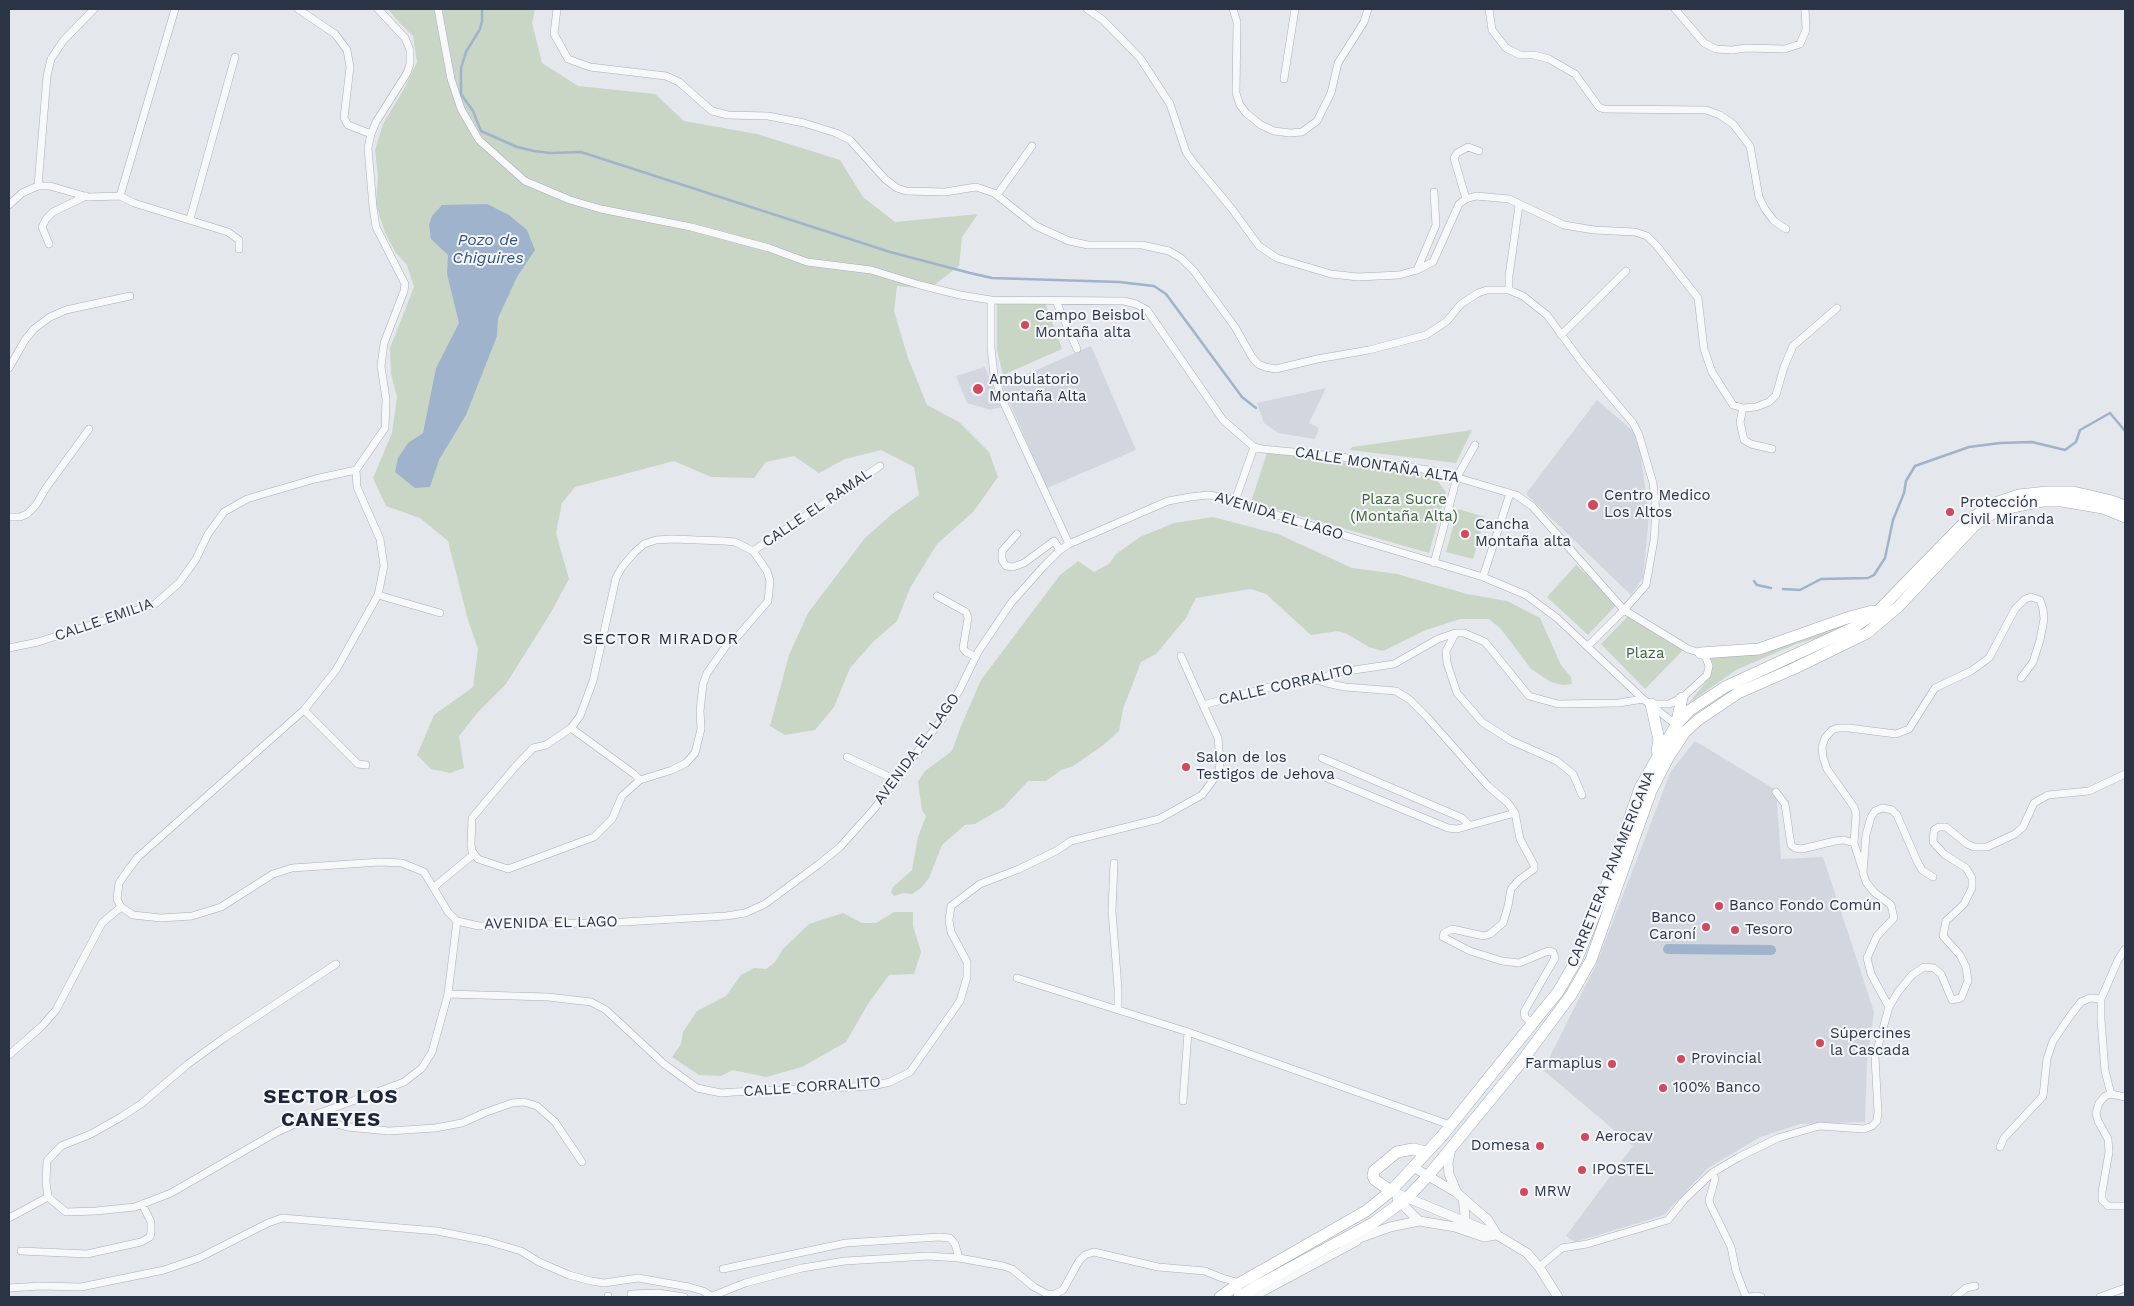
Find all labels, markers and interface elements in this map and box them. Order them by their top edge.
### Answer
water label: Pozo de Chiguires [452,230,524,268]
place label: Campo Beisbol Montaña alta [1035,307,1145,342]
marker: Campo Beisbol Montaña alta [1019,319,1031,331]
place label: Ambulatorio Montaña Alta [989,371,1086,406]
marker: Ambulatorio Montaña Alta [971,382,985,396]
street label: CALLE MONTAÑA ALTA [1294,443,1460,487]
street label: CALLE EL RAMAL [759,465,875,551]
place label: Centro Medico Los Altos [1604,487,1711,522]
street label: AVENIDA EL LAGO [1213,488,1345,544]
park label: Plaza Sucre (Montaña Alta) [1350,491,1458,526]
place label: Protección Civil Miranda [1960,494,2054,529]
marker: Centro Medico Los Altos [1586,498,1600,512]
marker: Protección Civil Miranda [1944,506,1956,518]
place label: Cancha Montaña alta [1475,516,1571,551]
marker: Cancha Montaña alta [1459,528,1471,540]
street label: CALLE EMILIA [52,595,156,645]
district label: SECTOR MIRADOR [581,629,741,649]
park label: Plaza [1626,645,1664,663]
street label: CALLE CORRALITO [1217,661,1355,709]
street label: AVENIDA EL LAGO [870,690,964,808]
place label: Salon de los Testigos de Jehova [1196,749,1335,784]
marker: Salon de los Testigos de Jehova [1180,761,1192,773]
street label: CARRETERA PANAMERICANA [1563,768,1659,970]
place label: Banco Fondo Común [1729,897,1881,915]
marker: Banco Fondo Común [1713,900,1725,912]
place label: Banco Caroní [1649,909,1696,944]
street label: AVENIDA EL LAGO [484,913,618,933]
marker: Banco Caroní [1700,921,1712,933]
place label: Tesoro [1745,921,1793,939]
marker: Tesoro [1729,924,1741,936]
place label: Súpercines la Cascada [1830,1025,1911,1060]
marker: Súpercines la Cascada [1814,1037,1826,1049]
place label: Provincial [1691,1050,1762,1068]
marker: Provincial [1675,1053,1687,1065]
place label: Farmaplus [1525,1055,1602,1073]
marker: Farmaplus [1606,1058,1618,1070]
street label: CALLE CORRALITO [743,1073,881,1101]
place label: 100% Banco [1673,1079,1760,1097]
marker: 100% Banco [1657,1082,1669,1094]
district label: SECTOR LOS CANEYES [262,1085,400,1132]
place label: Aerocav [1595,1128,1653,1146]
marker: Aerocav [1579,1131,1591,1143]
place label: Domesa [1471,1137,1530,1155]
marker: Domesa [1534,1140,1546,1152]
place label: IPOSTEL [1592,1161,1654,1179]
marker: IPOSTEL [1576,1164,1588,1176]
place label: MRW [1534,1183,1571,1201]
marker: MRW [1518,1186,1530,1198]

